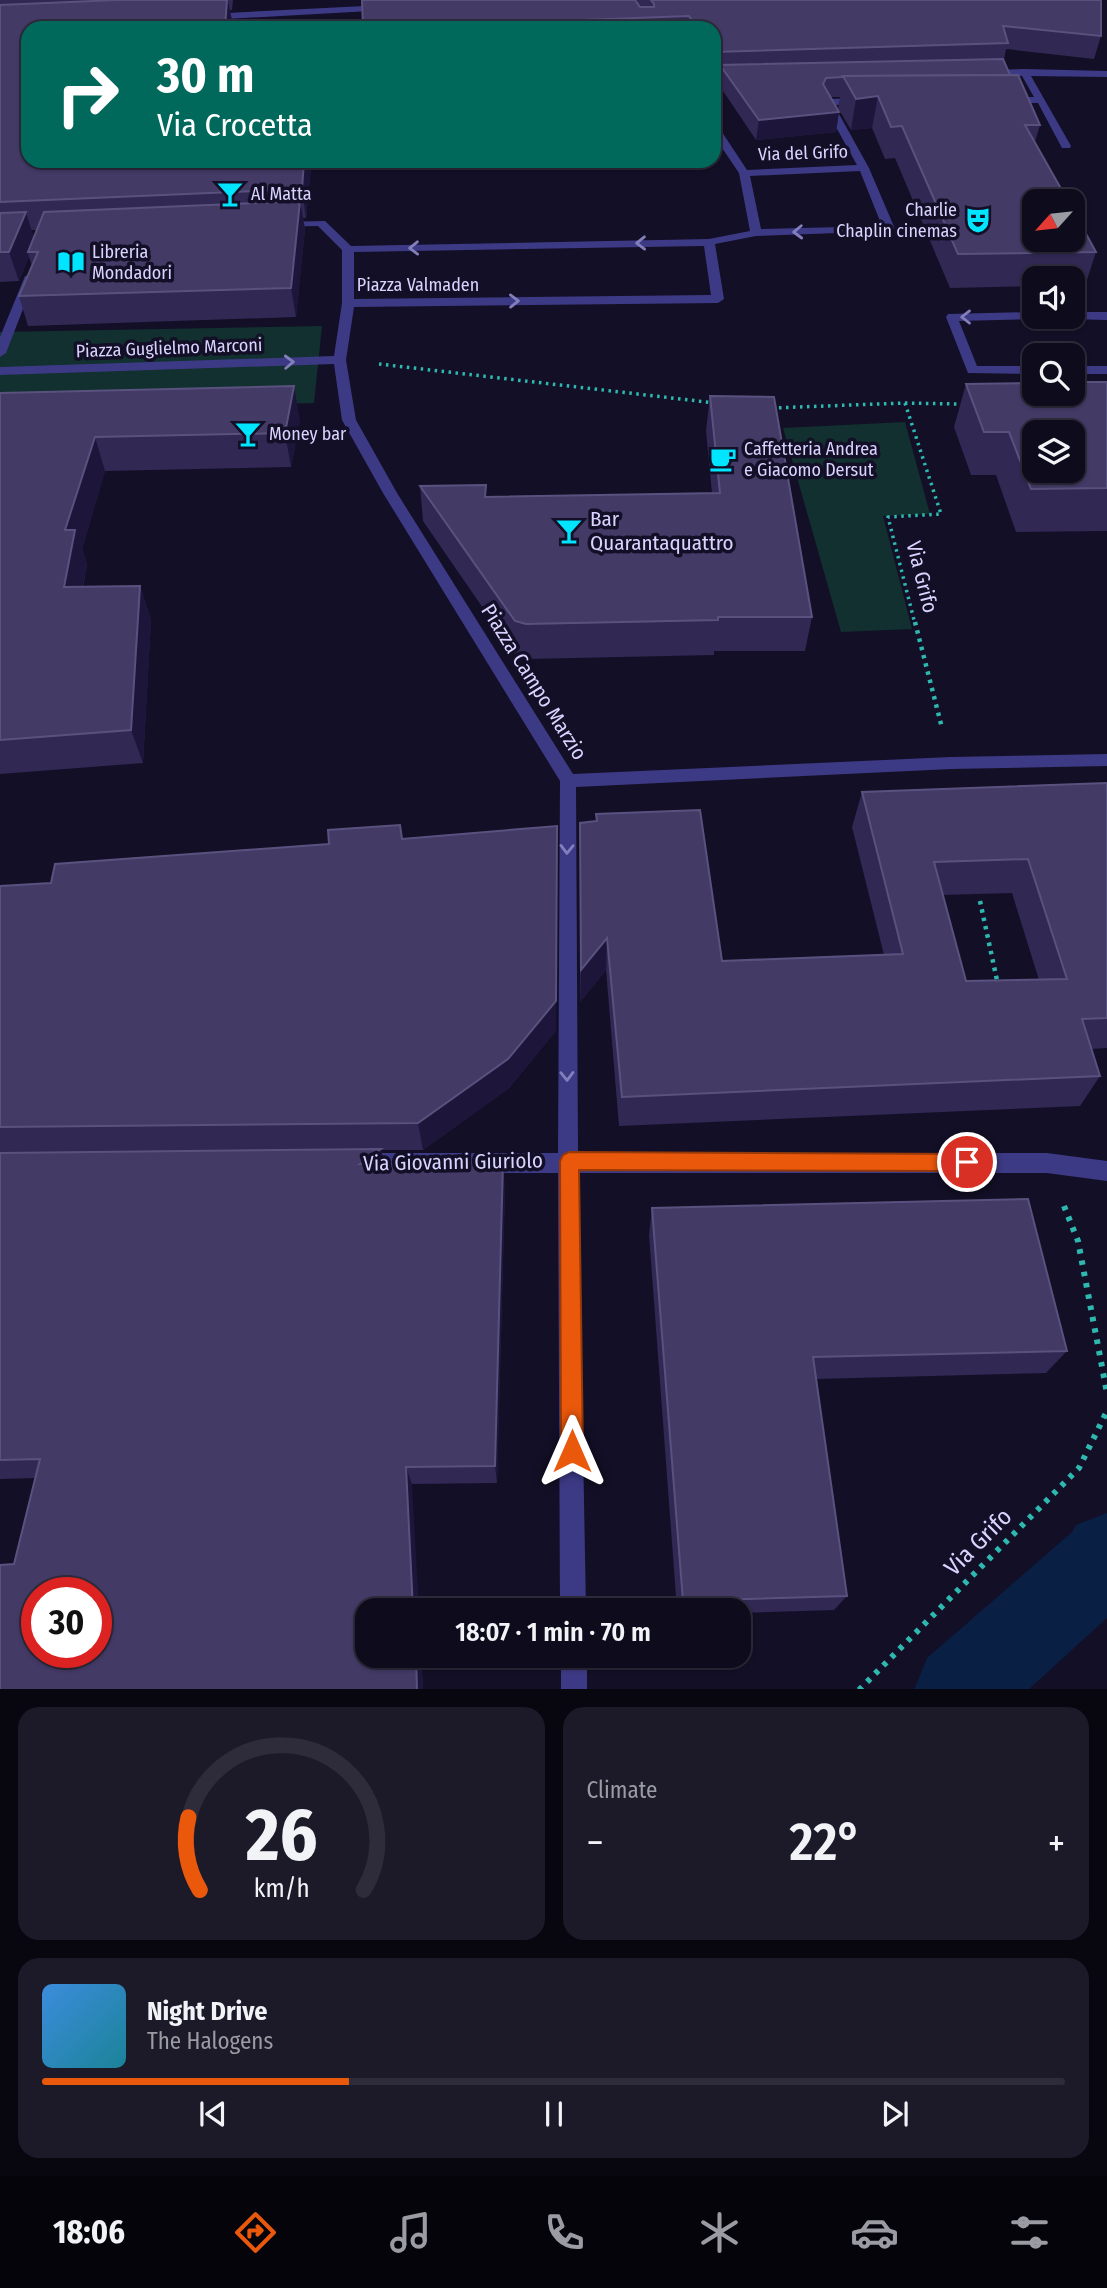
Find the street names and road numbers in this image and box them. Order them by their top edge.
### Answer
street label: Via del Grifo [758,140,848,166]
street label: Piazza Valmaden [357,274,479,296]
street label: Piazza Guglielmo Marconi [75,334,263,362]
street label: Via Grifo [901,538,943,616]
street label: Piazza Campo Marzio [476,599,592,765]
street label: Via Giovanni Giuriolo [363,1147,543,1177]
street label: Via Grifo [939,1503,1017,1581]

